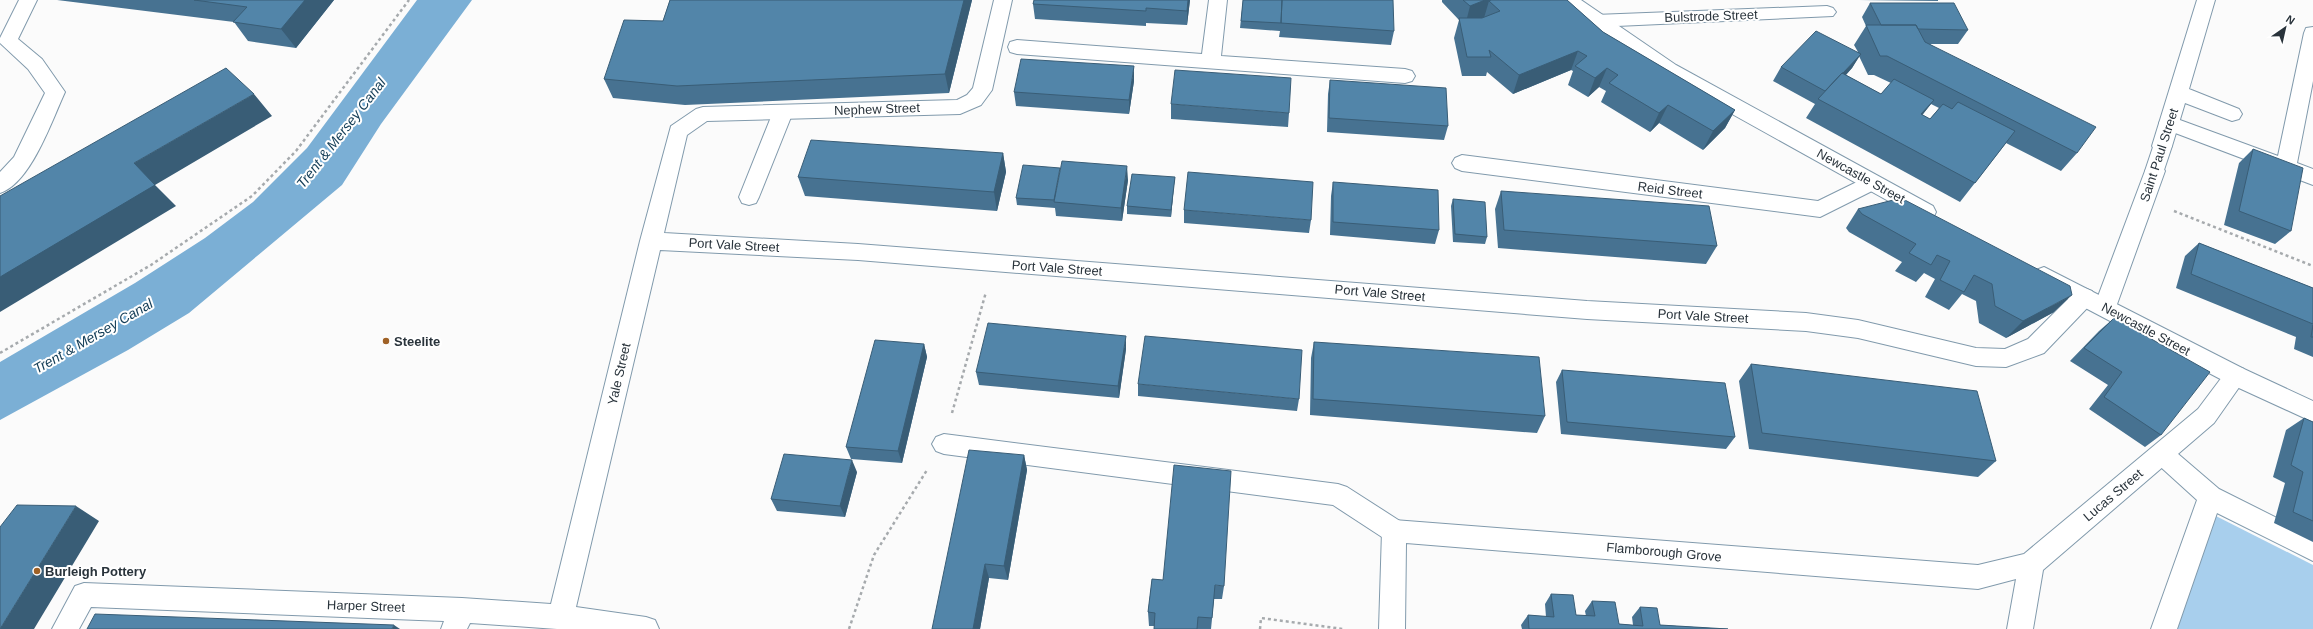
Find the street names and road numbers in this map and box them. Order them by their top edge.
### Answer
street label: Bulstrode Street [1664,7,1758,25]
street label: Nephew Street [834,100,921,118]
street label: Saint Paul Street [2137,106,2181,204]
street label: Newcastle Street [1814,146,1908,207]
street label: Reid Street [1637,179,1704,201]
street label: Port Vale Street [688,235,780,255]
street label: Port Vale Street [1011,257,1103,279]
street label: Port Vale Street [1334,282,1426,304]
street label: Newcastle Street [2099,299,2193,359]
street label: Port Vale Street [1657,306,1749,326]
street label: Yale Street [605,341,634,407]
street label: Lucas Street [2080,466,2146,524]
street label: Flamborough Grove [1606,539,1722,565]
street label: Harper Street [327,597,406,615]

